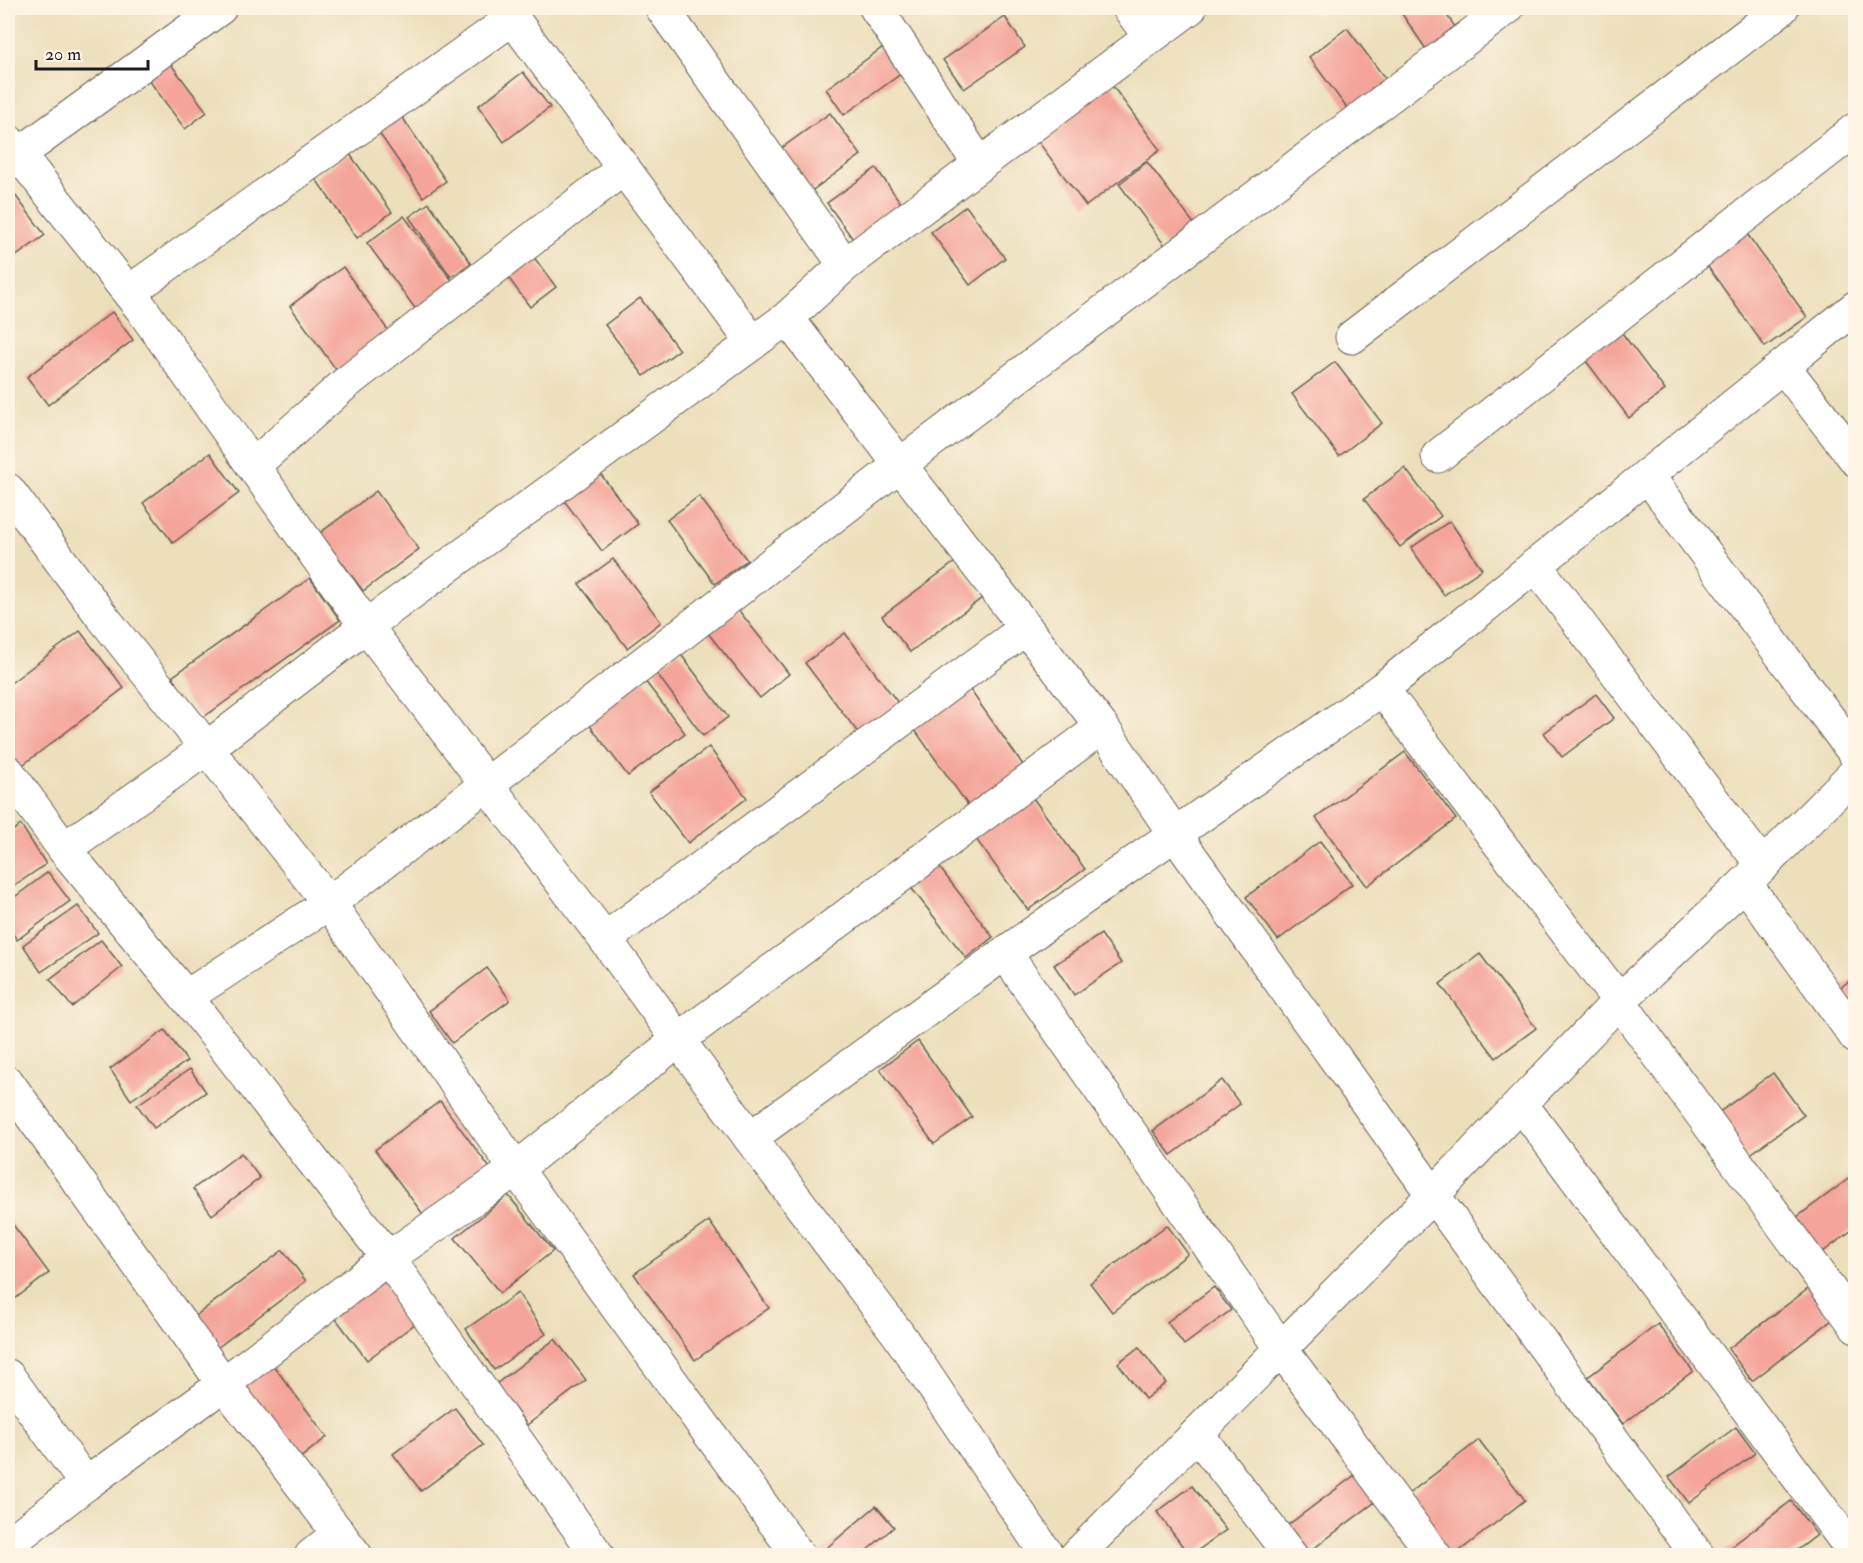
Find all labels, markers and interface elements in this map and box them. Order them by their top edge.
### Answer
scale bar [36,33,148,71]
text: 20 m [45,43,81,66]

